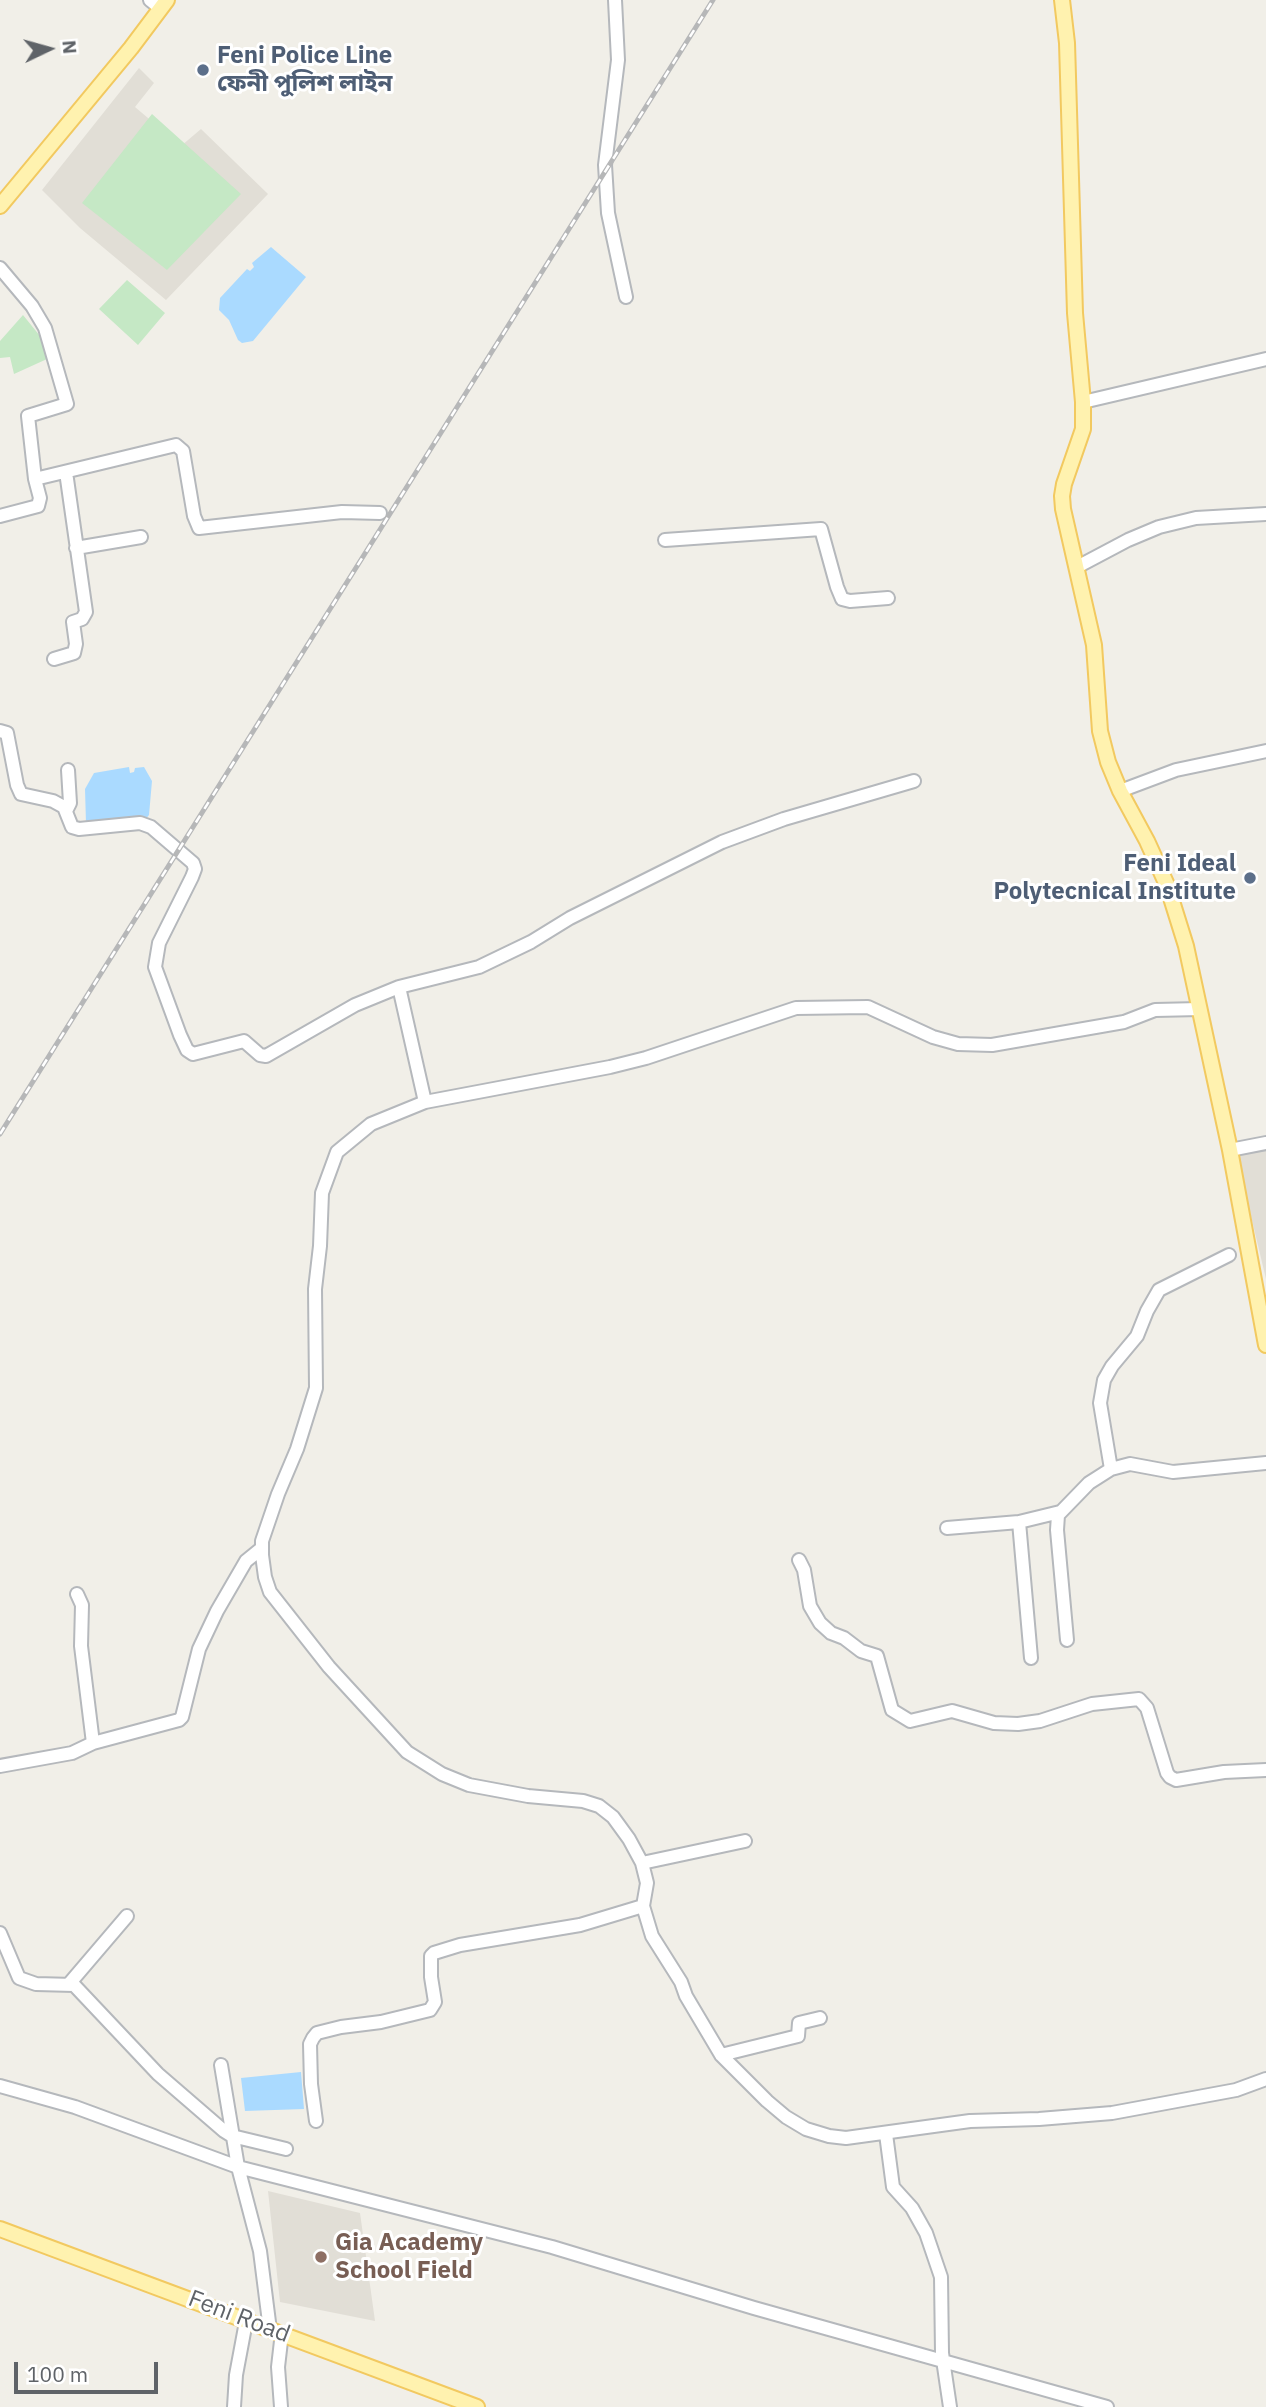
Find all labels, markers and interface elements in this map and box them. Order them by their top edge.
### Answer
north arrow [14,14,84,84]
text: N [57,39,82,55]
place label: Feni Police Line ফেনী পুলিশ লাইন [217,42,392,98]
marker: Feni Police Line ফেনী পুলিশ লাইন [195,62,211,78]
place label: Feni Ideal Polytecnical Institute [993,850,1236,906]
marker: Feni Ideal Polytecnical Institute [1242,870,1258,886]
place label: Gia Academy School Field [335,2229,483,2285]
marker: Gia Academy School Field [313,2249,329,2265]
street label: Feni Road [184,2284,294,2350]
scale bar [18,2348,161,2392]
text: 100 m [27,2360,88,2388]

